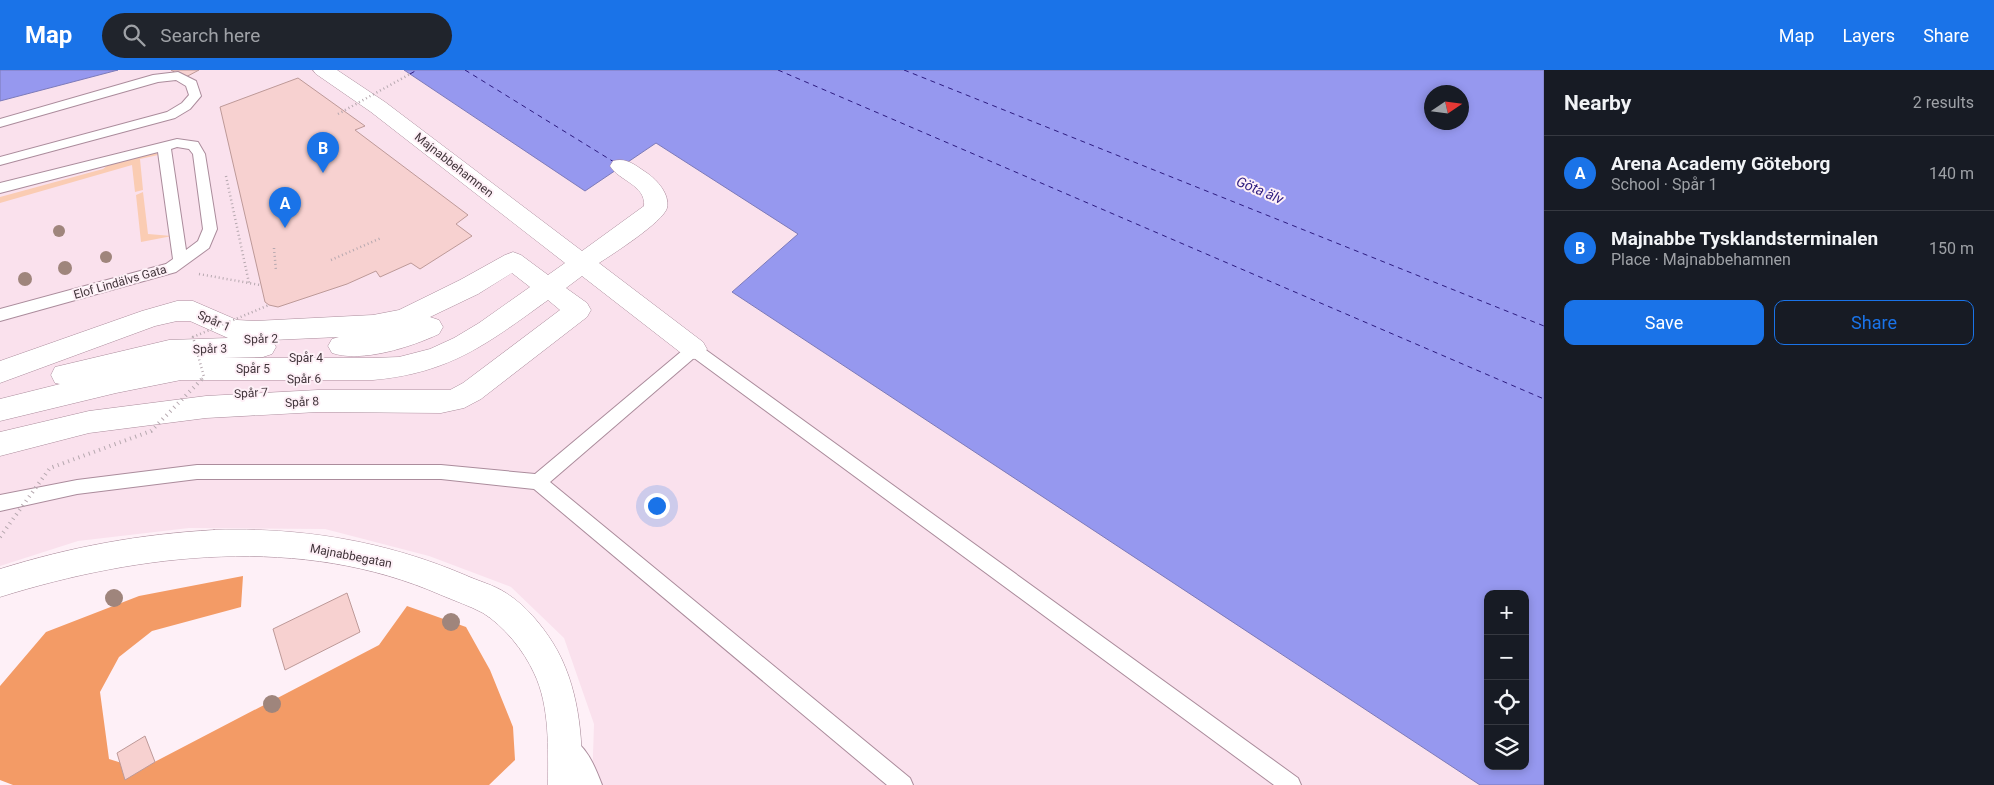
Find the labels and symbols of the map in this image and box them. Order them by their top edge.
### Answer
north arrow [1424,85,1469,130]
street label: Majnabbehamnen [412,130,496,200]
pin: B [307,132,339,173]
water label: Göta älv [1234,173,1286,207]
pin: A [269,187,301,228]
street label: Elof Lindälvs Gata [72,262,168,302]
street label: Spår 1 [196,308,232,334]
street label: Spår 2 [244,331,279,347]
street label: Spår 3 [193,341,227,357]
street label: Spår 4 [289,351,323,365]
street label: Spår 5 [236,362,270,376]
street label: Spår 6 [287,372,321,386]
street label: Spår 7 [234,385,269,401]
street label: Spår 8 [285,394,320,410]
your location [644,493,670,519]
street label: Majnabbegatan [309,541,393,571]

